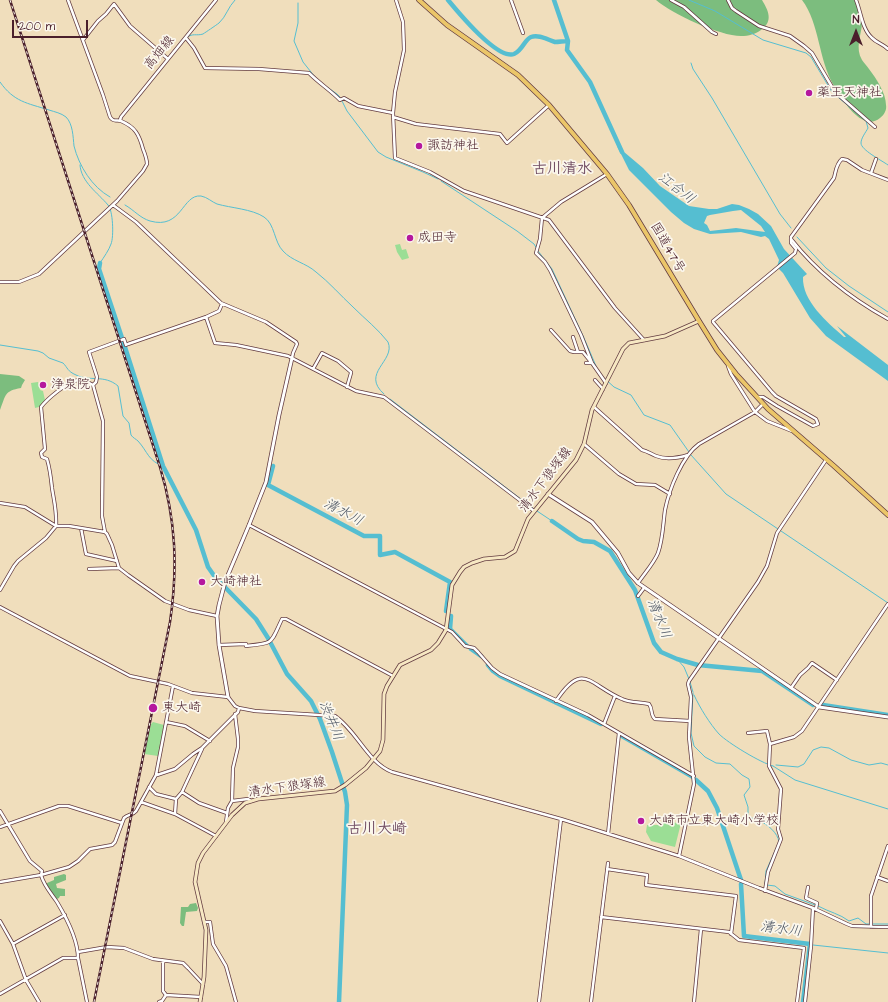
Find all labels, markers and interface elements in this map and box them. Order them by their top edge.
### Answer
scale bar [14,12,90,38]
north arrow [836,12,876,52]
text: N [853,12,859,27]
text: 200 m [19,18,55,35]
street label: 高畑線 [142,33,178,73]
place label: 薬王天神社 [817,85,882,101]
marker: 薬王天神社 [804,88,814,98]
place label: 諏訪神社 [427,138,479,154]
marker: 諏訪神社 [414,141,424,151]
district label: 古川清水 [532,161,592,179]
water label: 江合川 [654,169,698,209]
street label: 国道47号 [646,220,688,276]
place label: 成田寺 [418,230,457,246]
marker: 成田寺 [405,233,415,243]
place label: 浄泉院 [51,377,90,393]
marker: 浄泉院 [38,380,48,390]
street label: 清水下狼塚線 [516,444,576,516]
water label: 清水川 [321,496,365,530]
place label: 大崎神社 [210,574,262,590]
marker: 大崎神社 [197,577,207,587]
water label: 清水川 [642,596,674,642]
water label: 渋井川 [314,698,346,744]
place label: 東大崎 [162,700,201,716]
marker: 東大崎 [147,702,159,714]
street label: 清水下狼塚線 [247,775,327,801]
place label: 大崎市立東大崎小学校 [649,813,779,829]
marker: 大崎市立東大崎小学校 [636,816,646,826]
district label: 古川大崎 [347,821,407,839]
water label: 清水川 [759,919,803,941]

